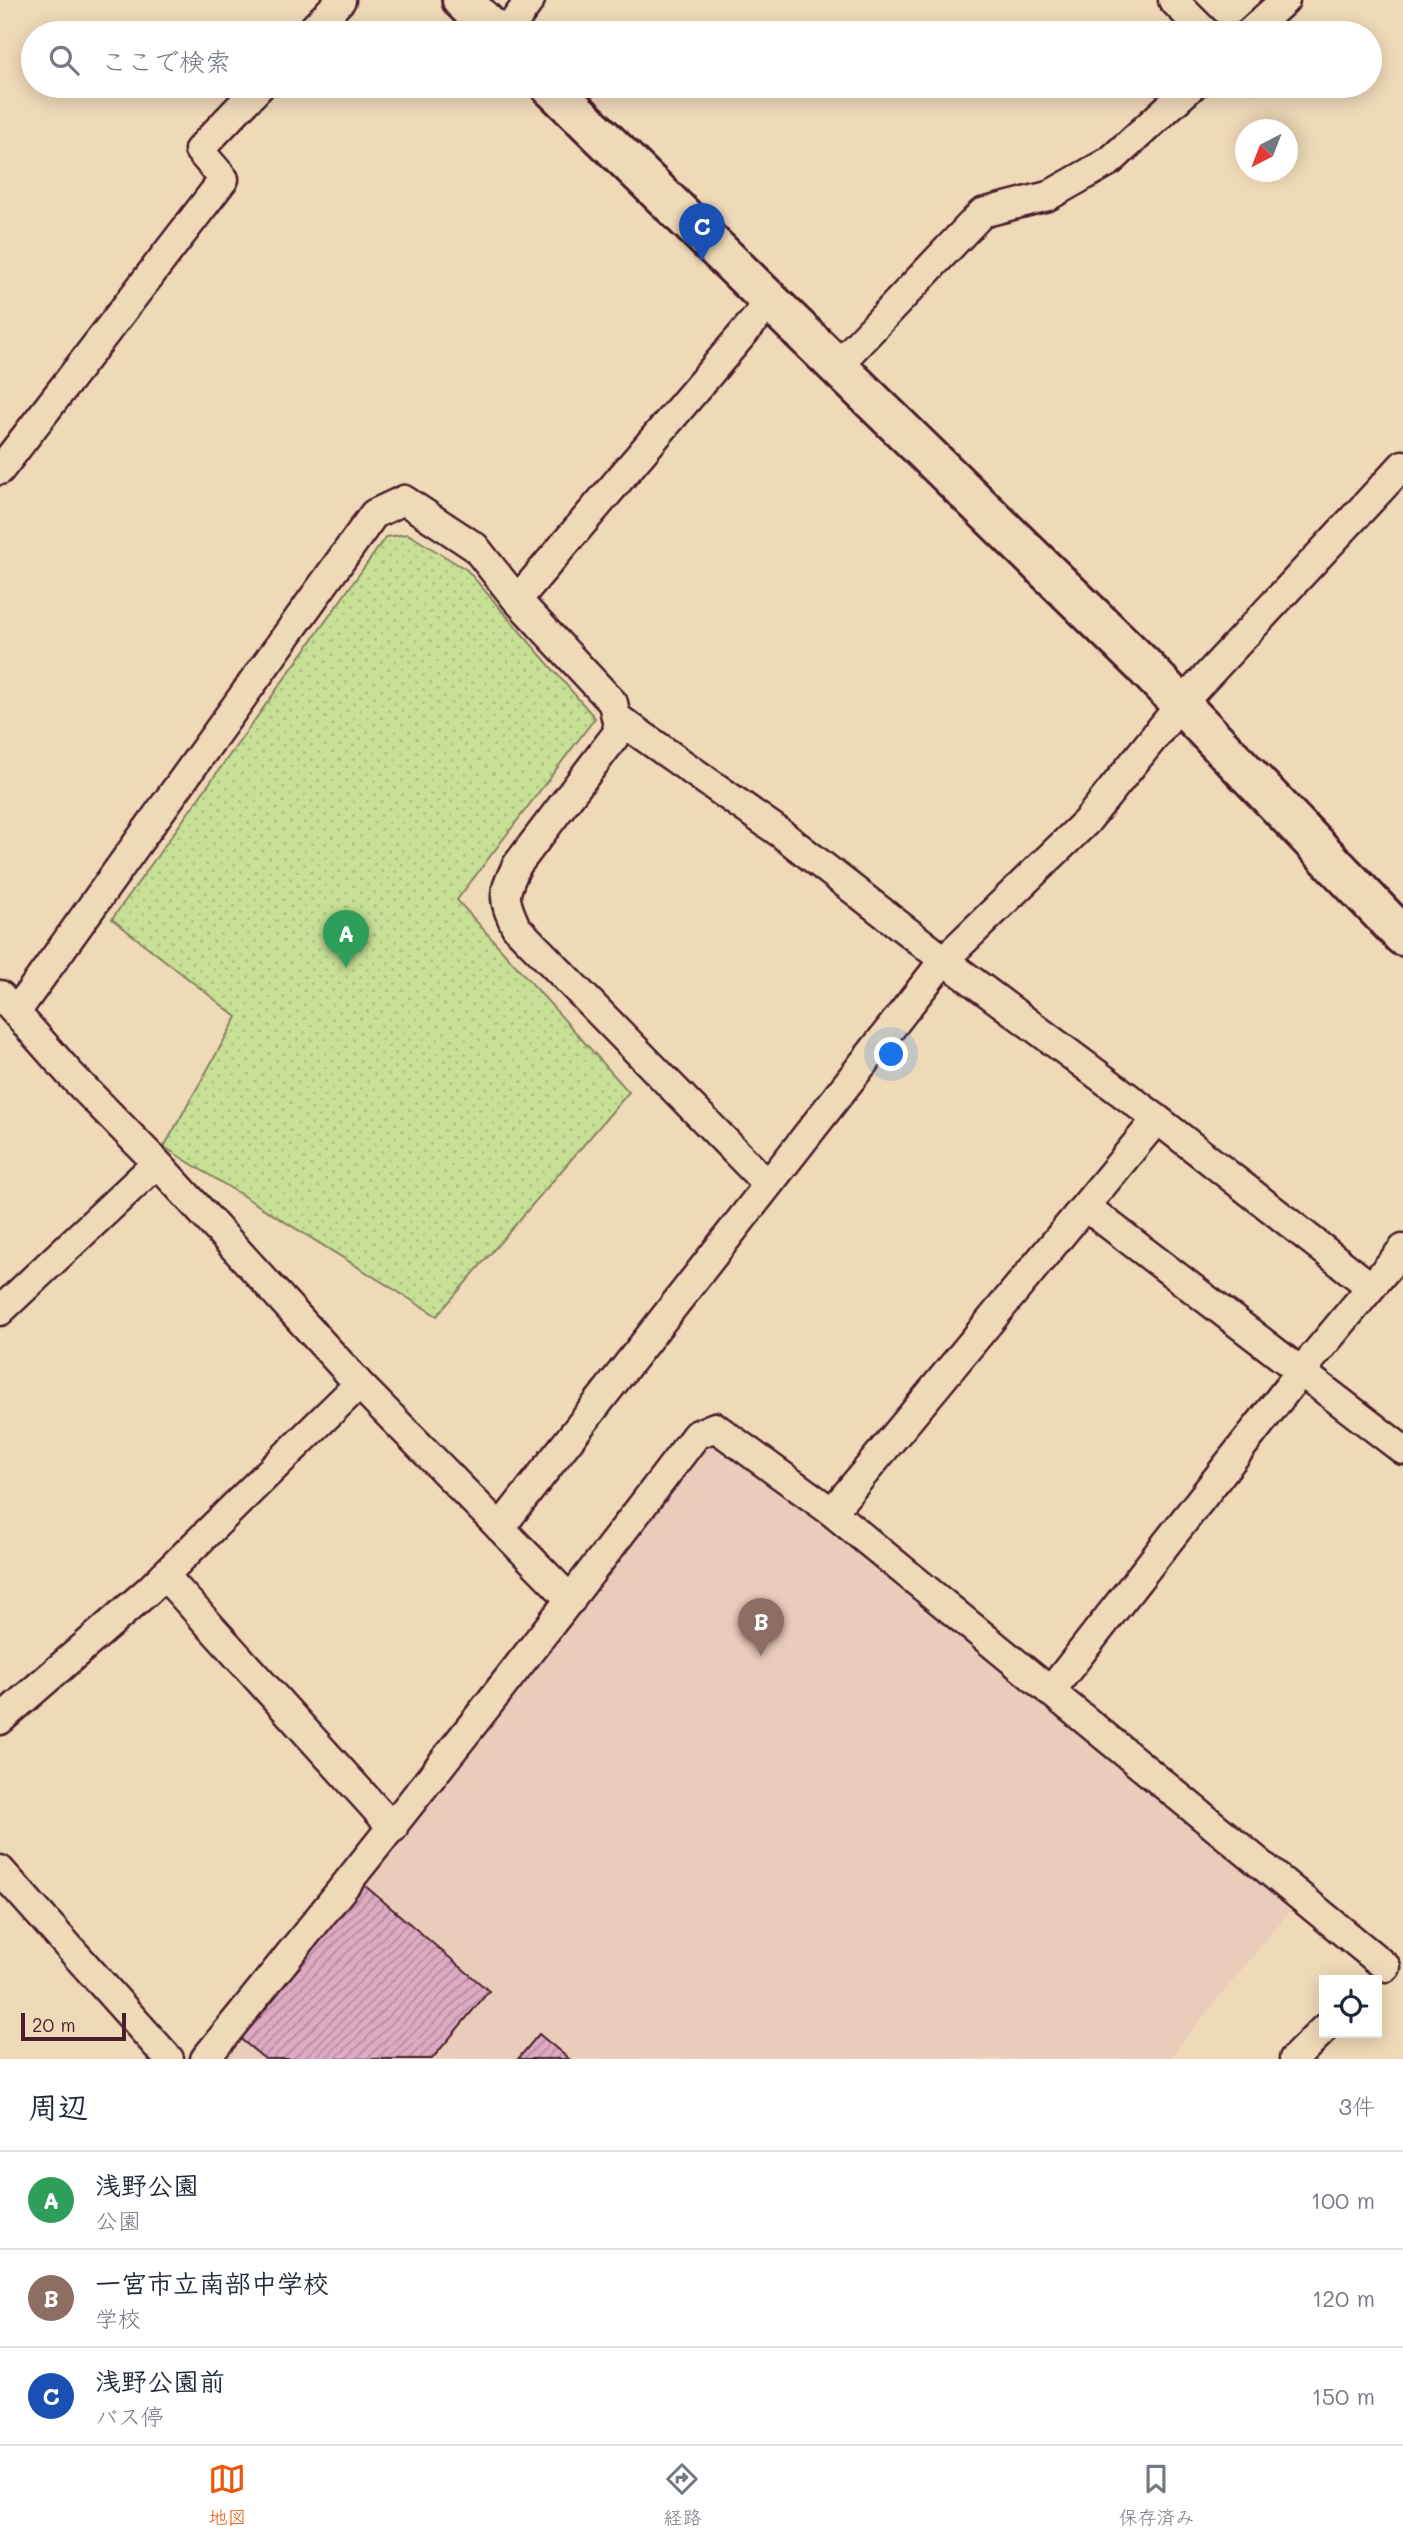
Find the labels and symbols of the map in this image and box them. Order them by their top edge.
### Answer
north arrow [1235,119,1298,182]
pin: C [679,203,725,261]
pin: A [323,910,369,968]
your location [874,1037,908,1071]
pin: B [738,1598,784,1656]
scale bar [21,2010,126,2042]

